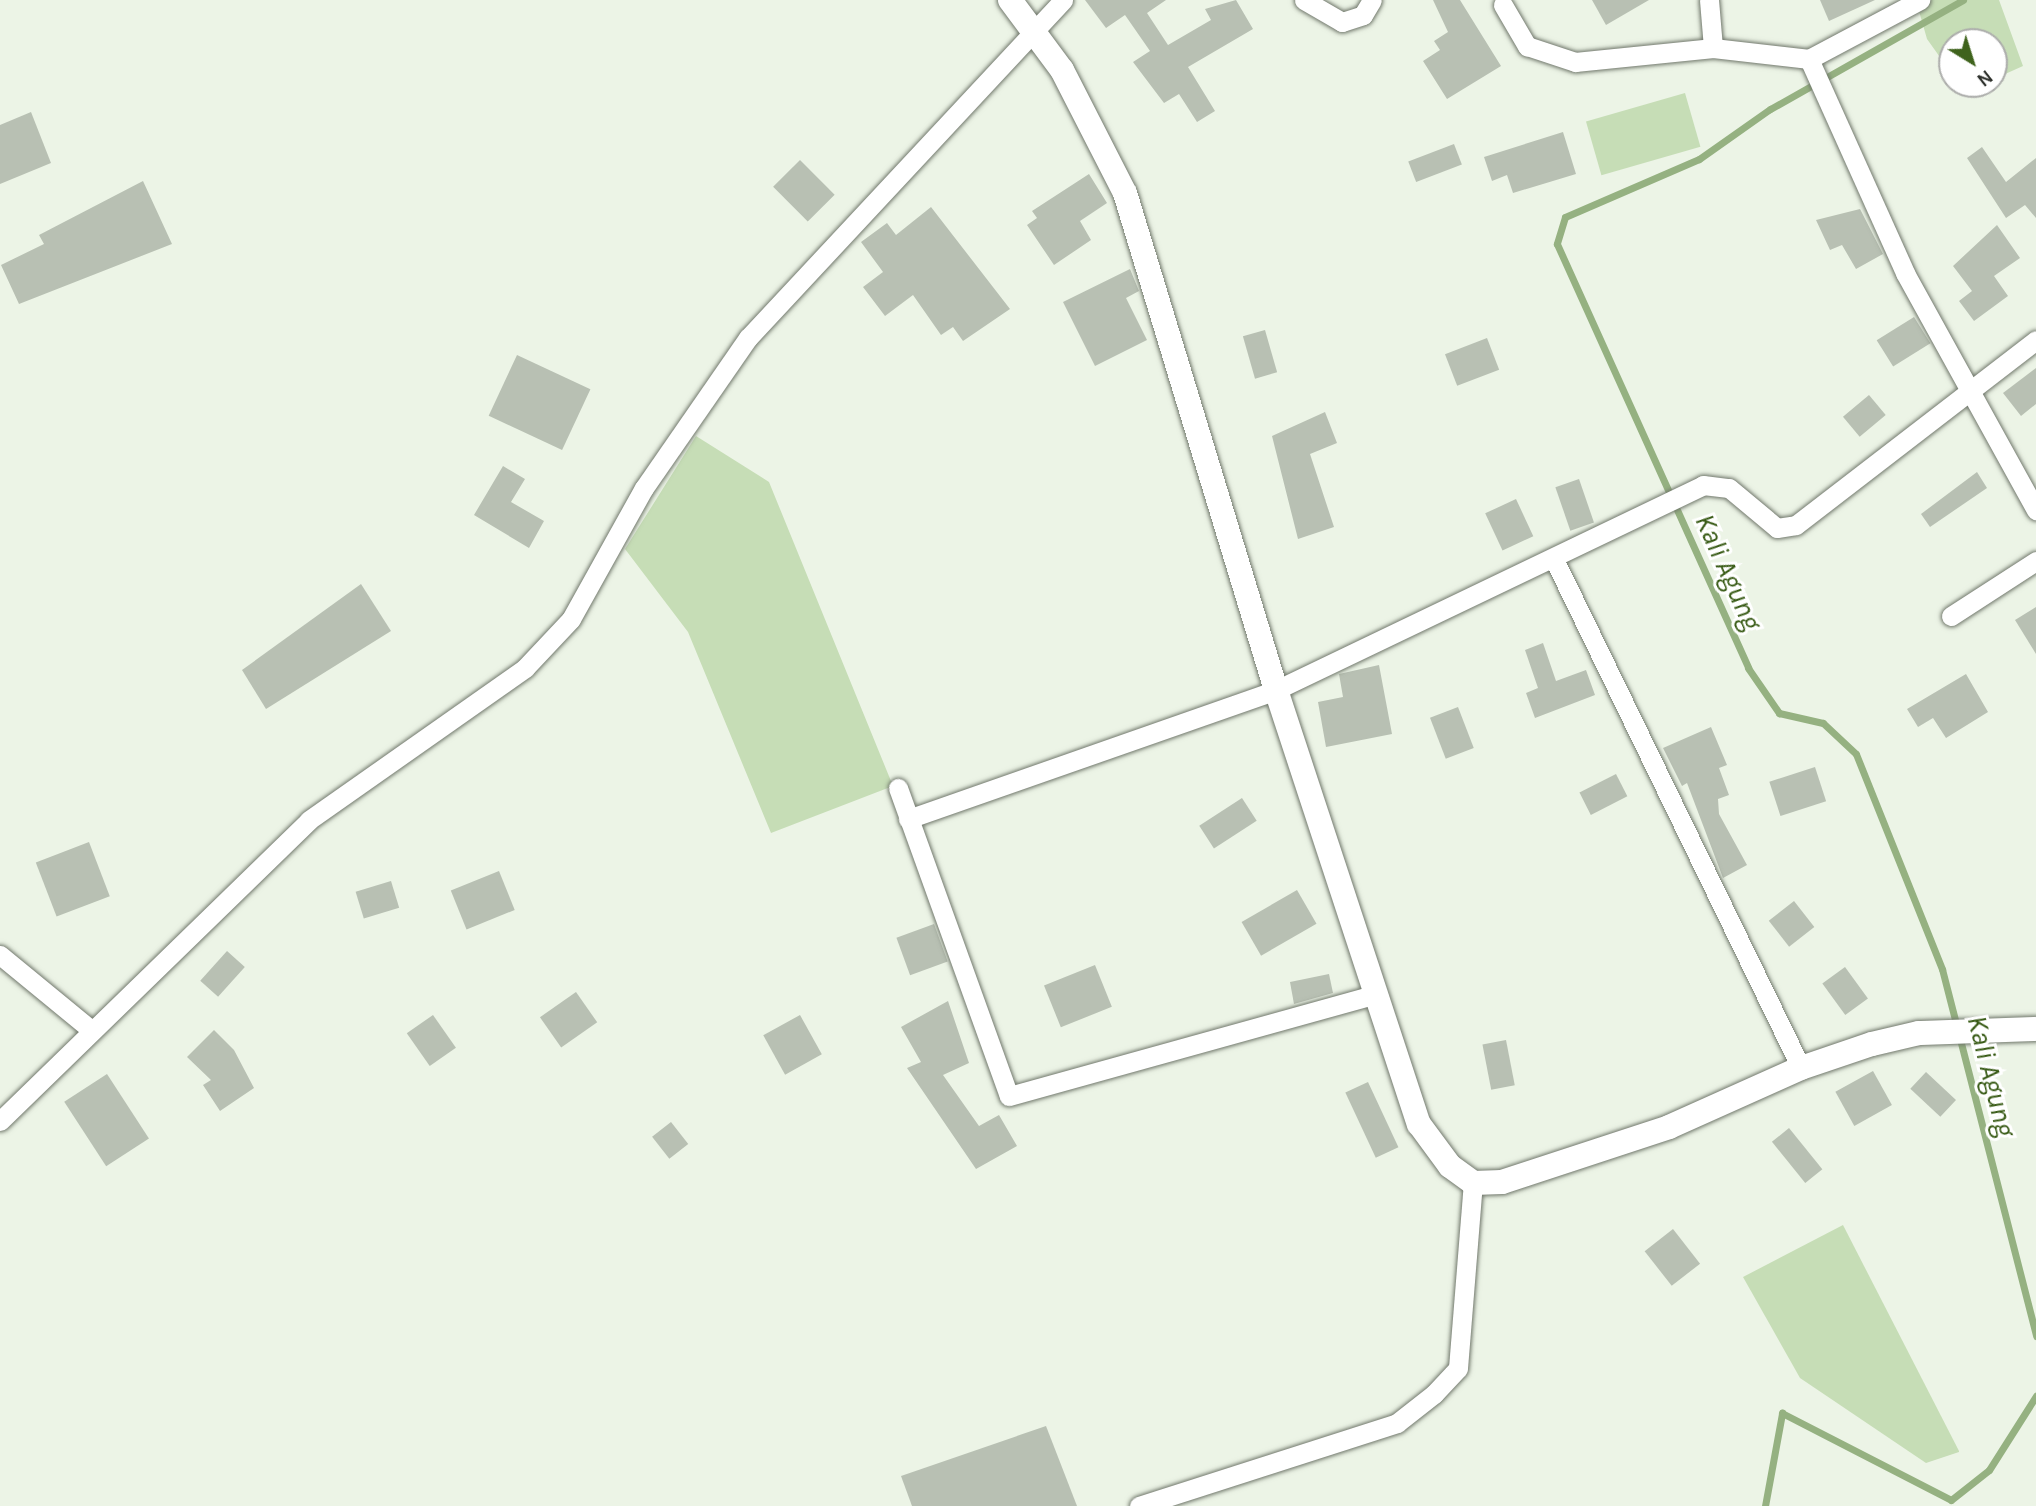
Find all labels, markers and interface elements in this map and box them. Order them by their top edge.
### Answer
north arrow [1938,28,2008,98]
text: N [1973,65,1997,91]
water label: Kali Agung [1688,509,1768,635]
water label: Kali Agung [1960,1012,2022,1140]

